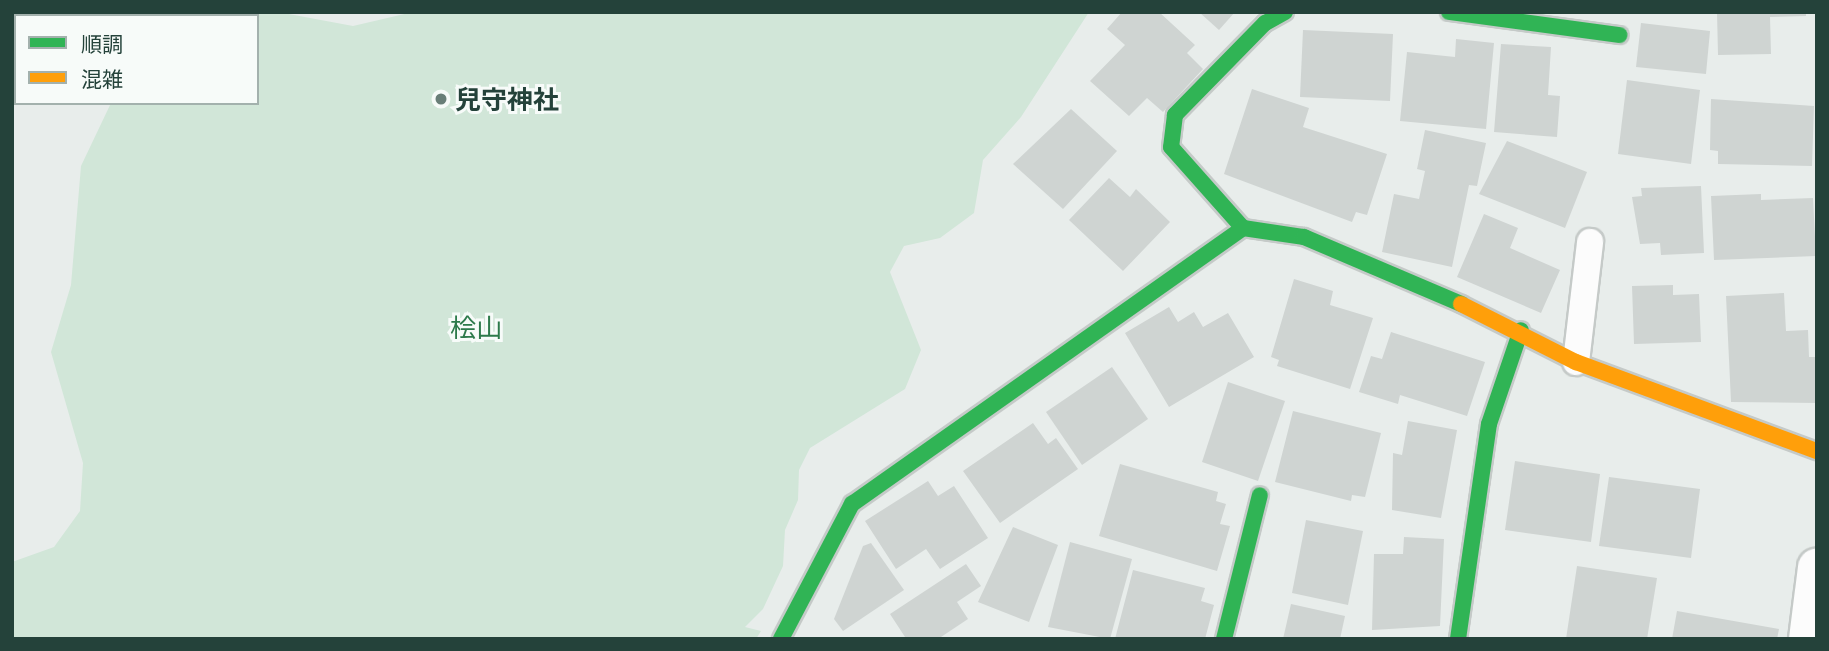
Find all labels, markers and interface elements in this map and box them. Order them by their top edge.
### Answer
legend [14,14,259,105]
text: 順調 [81,31,123,56]
text: 混雑 [81,66,123,91]
place label: 兒守神社 [455,83,559,115]
marker: 兒守神社 [433,91,449,107]
park label: 桧山 [450,311,502,343]

